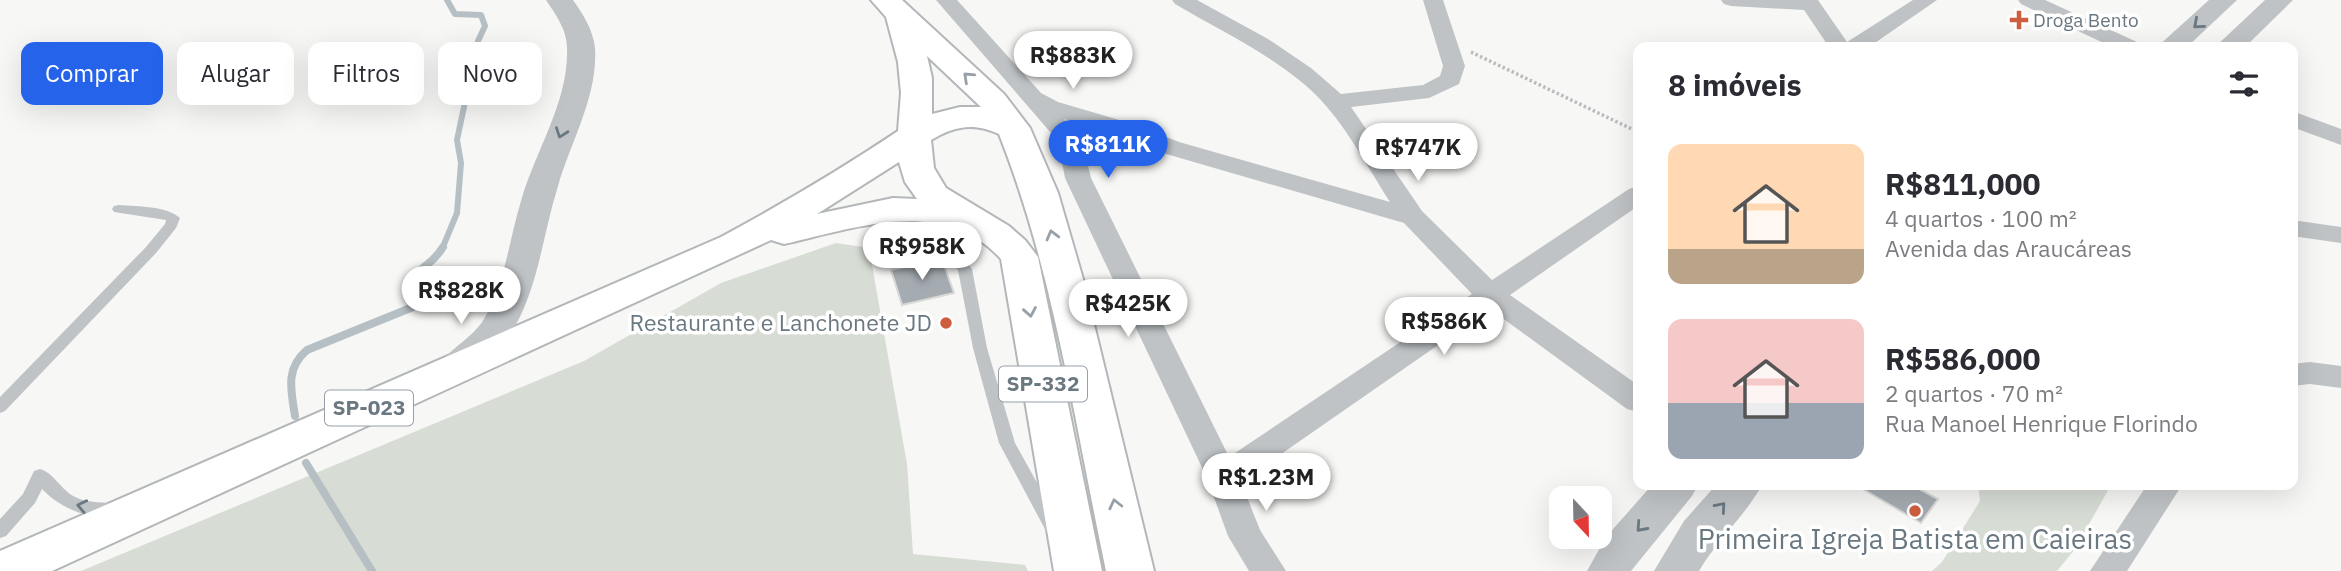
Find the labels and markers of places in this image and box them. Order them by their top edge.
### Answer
place label: Droga Bento [2033,8,2139,32]
marker: Droga Bento [2011,12,2027,28]
pin: R$883K [1016,32,1130,91]
pin: R$811K [1051,120,1165,180]
pin: R$747K [1361,124,1475,183]
pin: R$958K [865,222,979,282]
pin: R$828K [404,266,518,326]
pin: R$425K [1071,280,1185,339]
pin: R$586K [1387,298,1501,357]
place label: Restaurante e Lanchonete JD [630,307,932,337]
marker: Restaurante e Lanchonete JD [938,315,954,331]
pin: R$1.23M [1201,454,1331,513]
marker: Primeira Igreja Batista em Caieiras [1907,503,1923,519]
place label: Primeira Igreja Batista em Caieiras [1698,520,2132,557]

